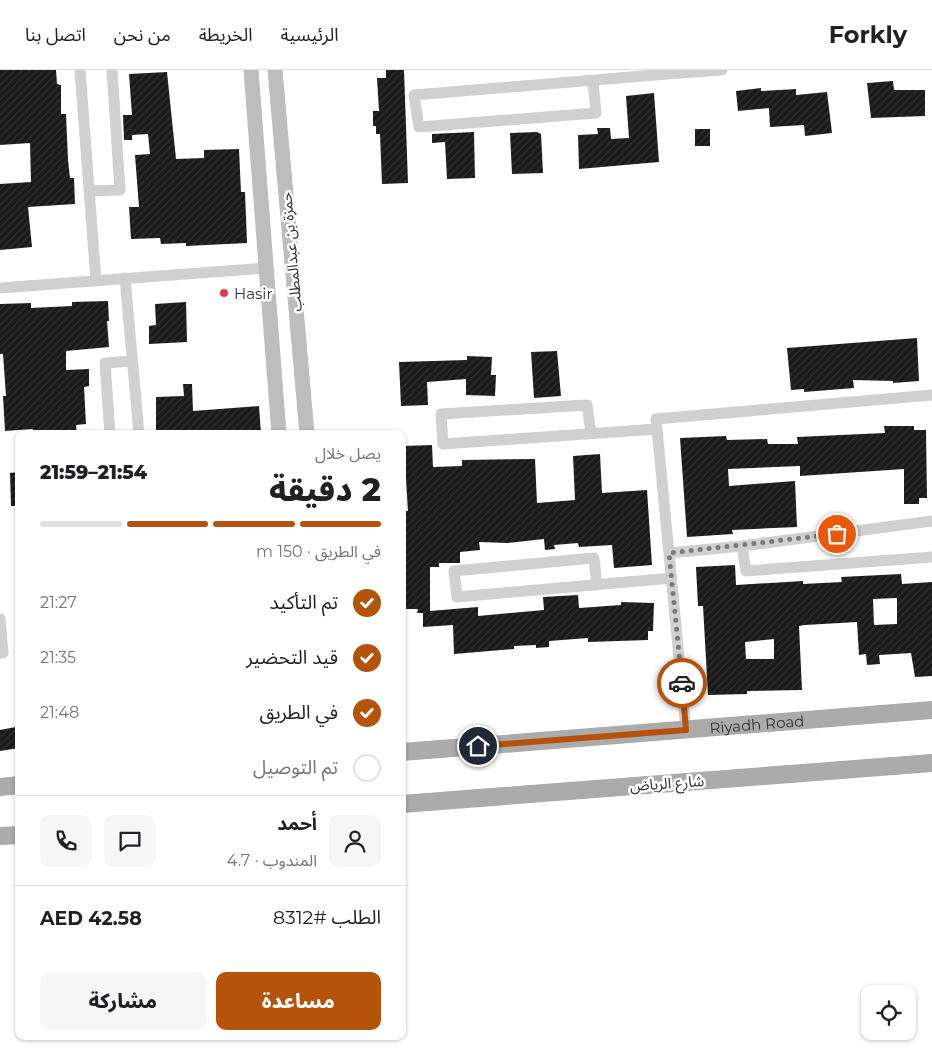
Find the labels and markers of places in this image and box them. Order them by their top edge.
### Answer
place label: Hasir [234,284,272,303]
marker: Hasir [218,287,230,299]
pin [816,513,858,555]
pin [457,725,499,767]

